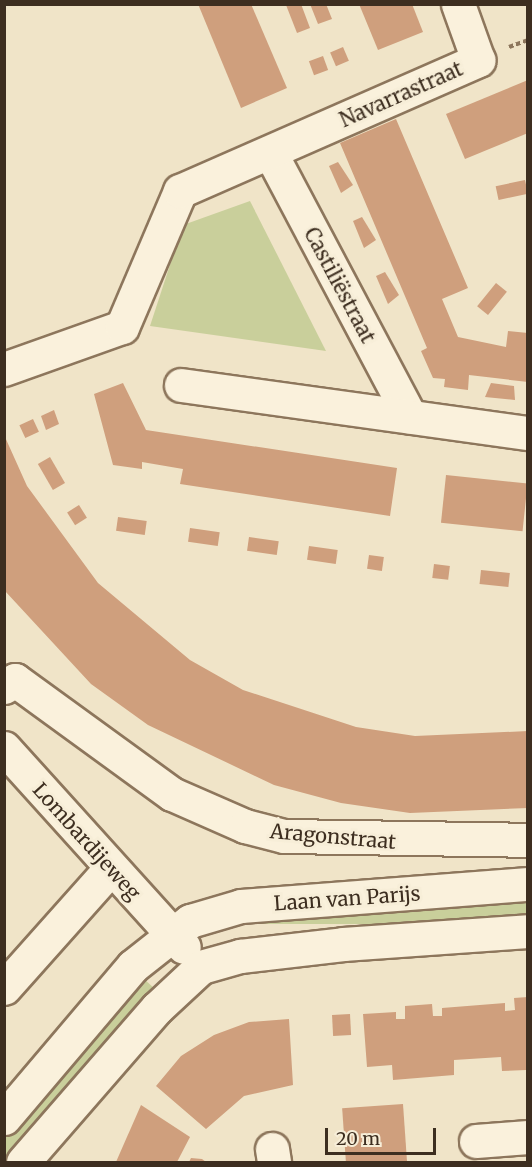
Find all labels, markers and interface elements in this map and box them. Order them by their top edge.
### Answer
street label: Navarrastraat [336,56,466,132]
street label: Castiliëstraat [300,223,380,347]
street label: Lombardijeweg [28,777,146,905]
street label: Aragonstraat [269,819,397,853]
street label: Laan van Parijs [273,881,421,915]
scale bar [328,1116,439,1154]
text: 20 m [336,1127,380,1150]

